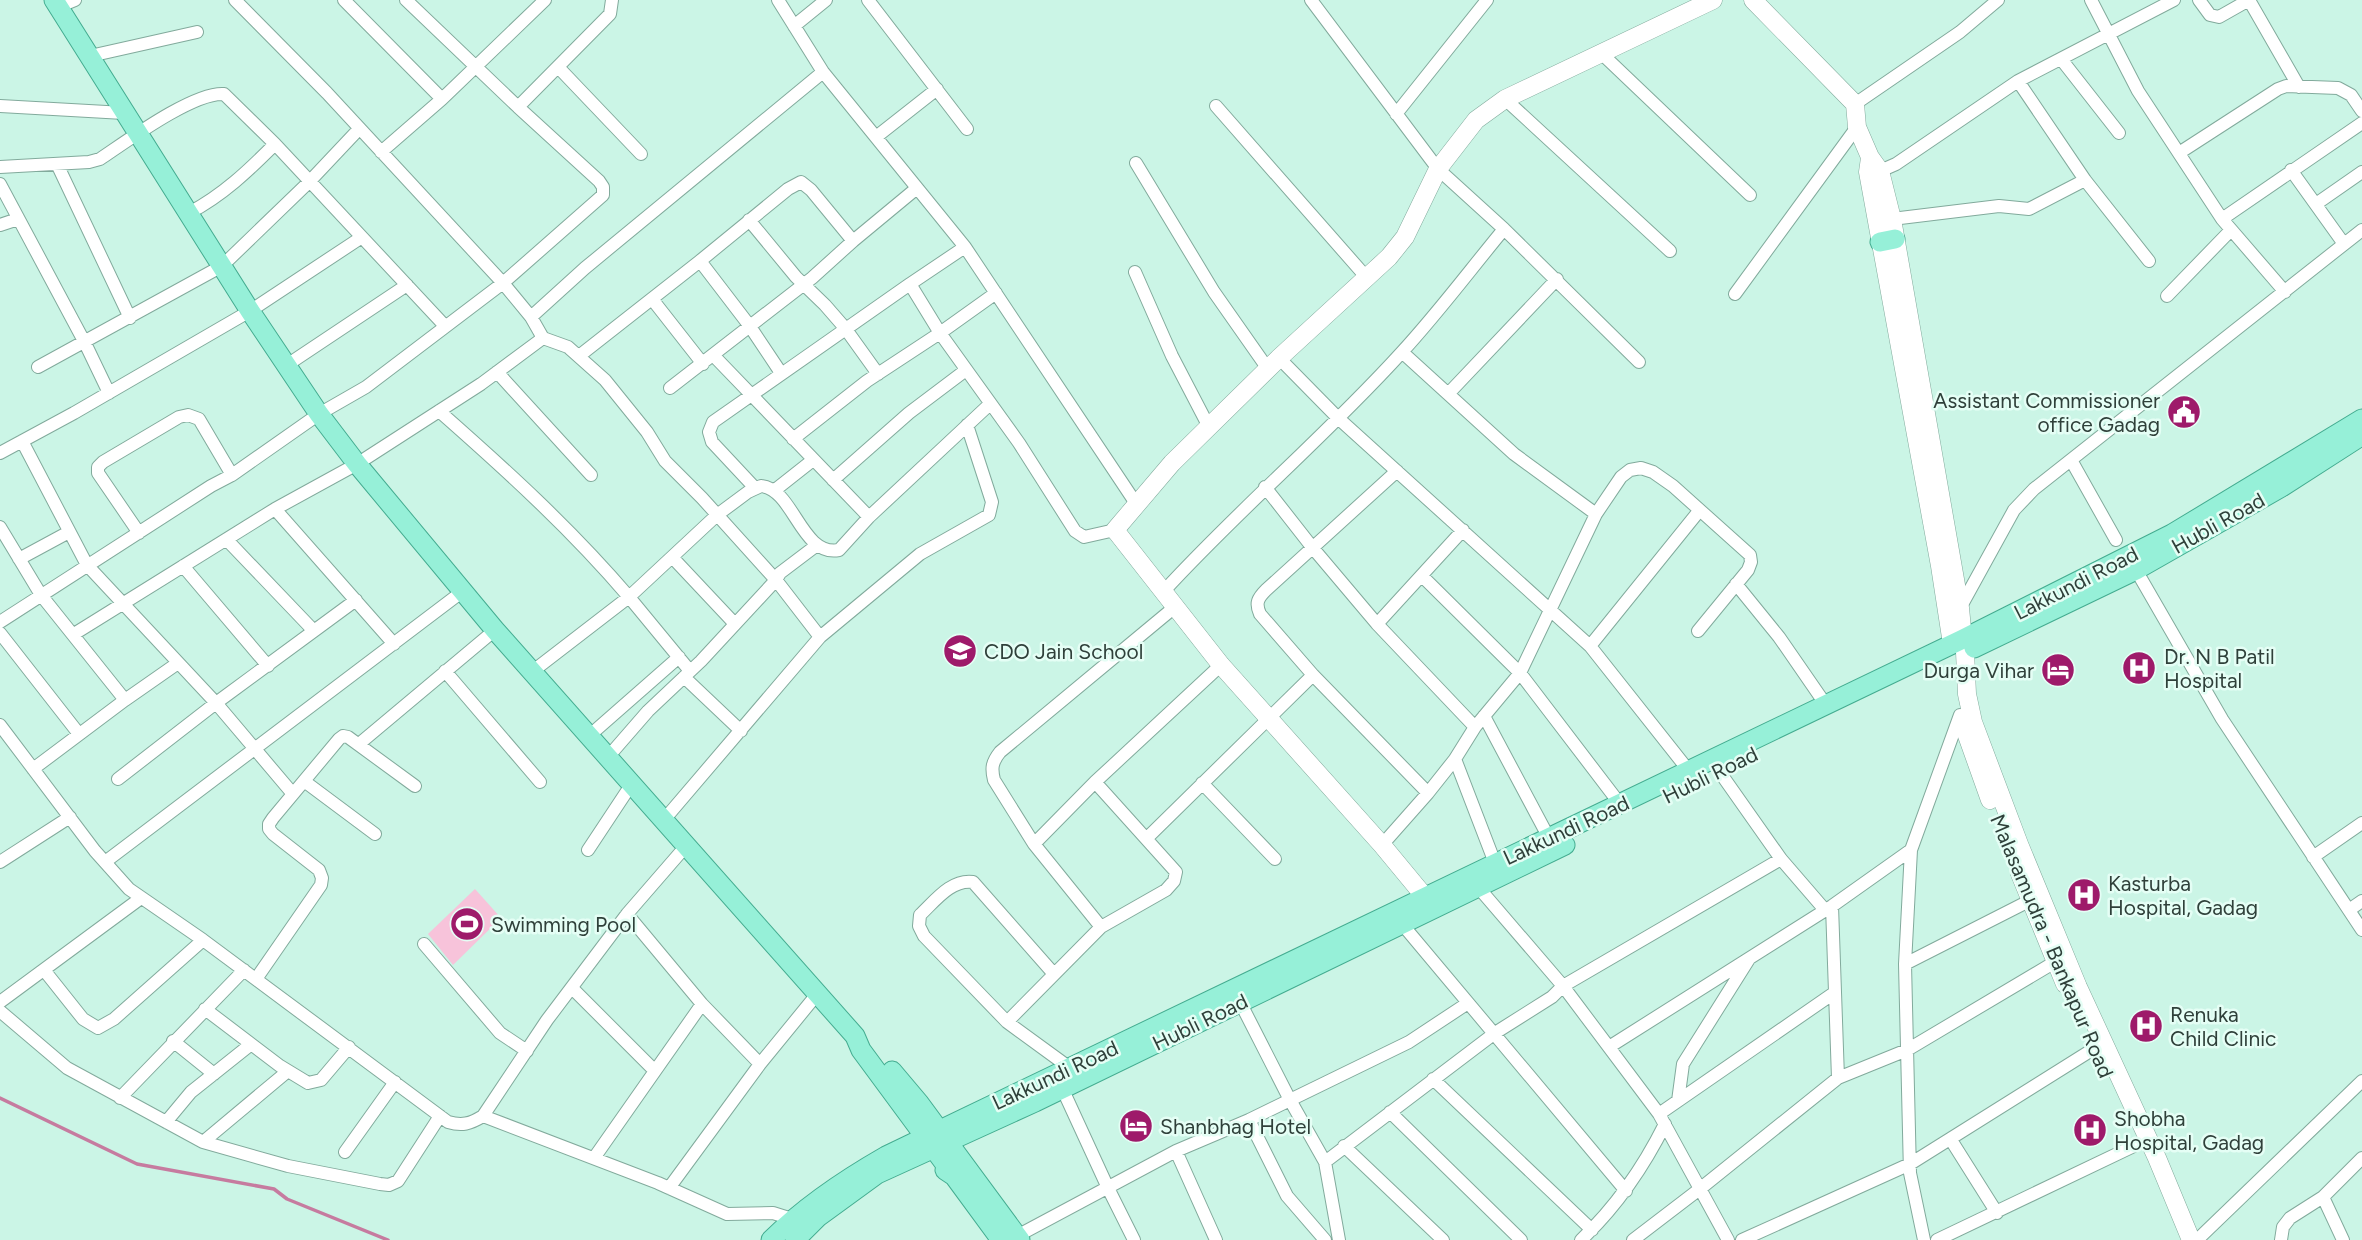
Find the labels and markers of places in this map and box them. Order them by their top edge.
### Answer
place label: Assistant Commissioner office Gadag [1933,388,2160,437]
public building icon: Assistant Commissioner office Gadag [2165,393,2203,431]
school or university icon: CDO Jain School [941,632,979,670]
place label: CDO Jain School [984,639,1143,664]
place label: Dr. N B Patil Hospital [2164,644,2275,693]
hospital icon: Dr. N B Patil Hospital [2120,649,2158,687]
hotel icon: Durga Vihar [2039,651,2077,689]
place label: Durga Vihar [1924,658,2034,683]
place label: Kasturba Hospital, Gadag [2108,871,2258,920]
hospital icon: Kasturba Hospital, Gadag [2065,876,2103,914]
sports icon: Swimming Pool [448,905,486,943]
place label: Swimming Pool [491,912,636,937]
place label: Renuka Child Clinic [2170,1002,2276,1051]
hospital icon: Renuka Child Clinic [2127,1007,2165,1045]
place label: Shobha Hospital, Gadag [2114,1106,2264,1155]
hotel icon: Shanbhag Hotel [1117,1107,1155,1145]
hospital icon: Shobha Hospital, Gadag [2071,1111,2109,1149]
place label: Shanbhag Hotel [1160,1114,1311,1139]

